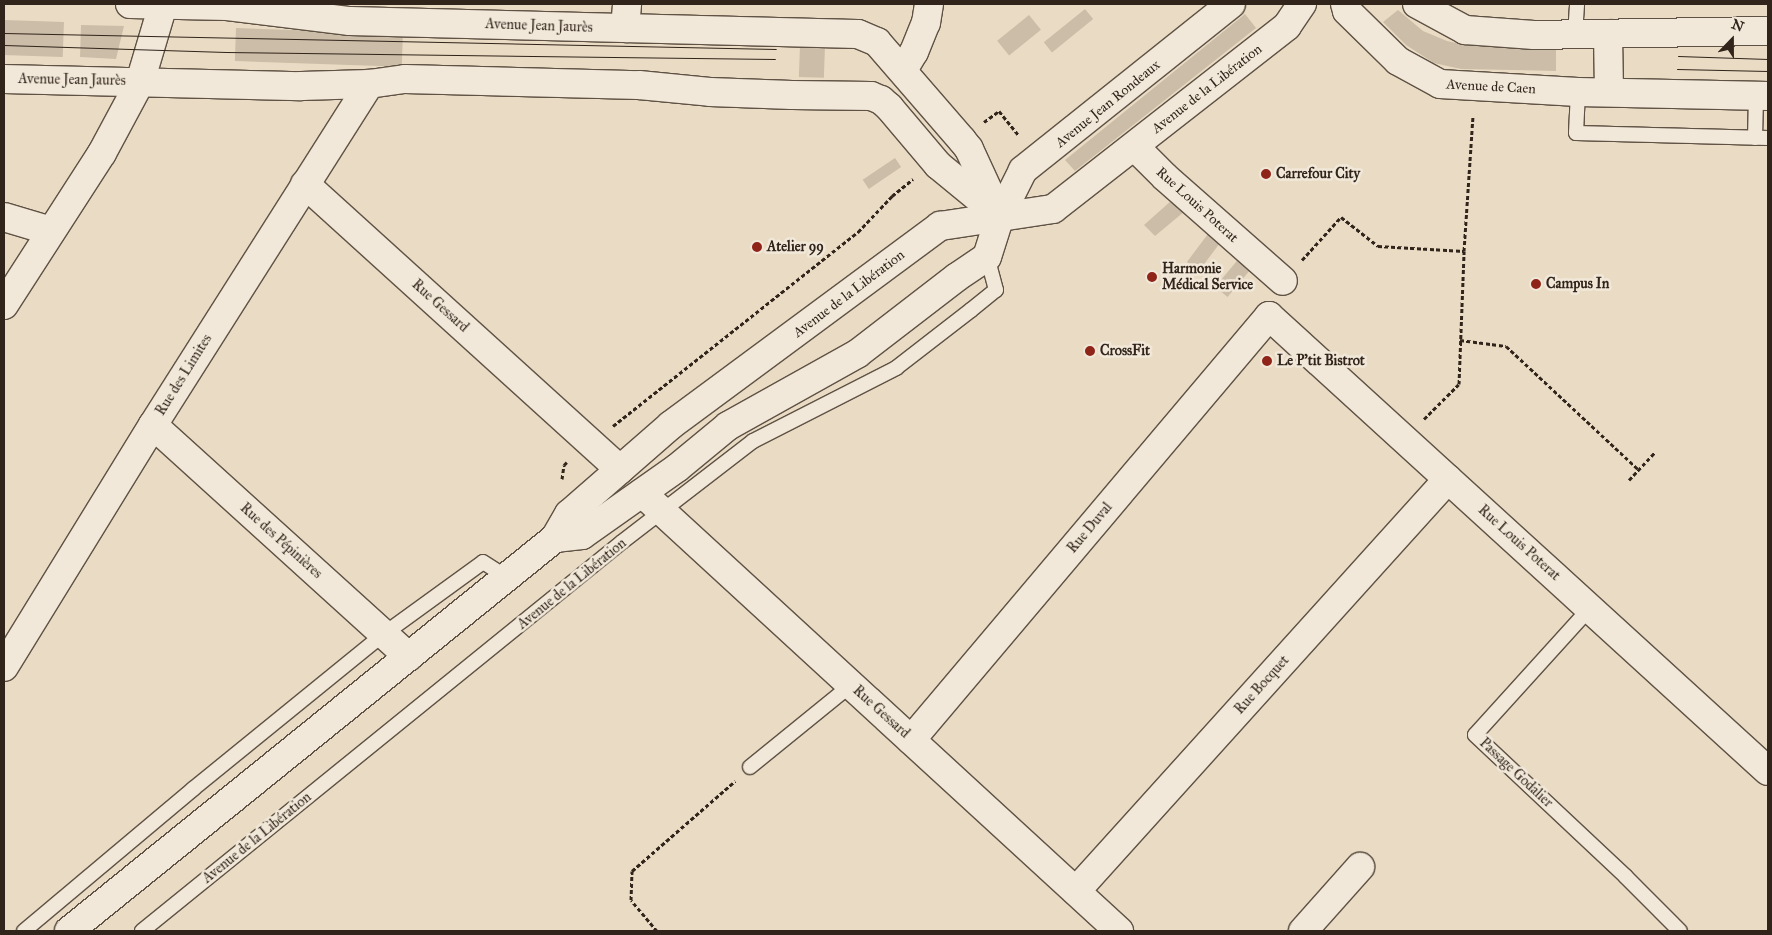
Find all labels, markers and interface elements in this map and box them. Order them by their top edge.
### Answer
north arrow [1707,15,1757,65]
street label: Avenue Jean Jaurès [485,16,593,36]
text: N [1729,16,1746,36]
street label: Avenue de la Libération [1149,41,1265,137]
street label: Avenue Jean Rondeaux [1052,57,1164,151]
street label: Avenue Jean Jaurès [18,71,126,89]
street label: Avenue de Caen [1446,76,1536,98]
street label: Rue Louis Poterat [1152,164,1242,246]
place label: Carrefour City [1276,166,1360,182]
marker: Carrefour City [1260,168,1272,180]
place label: Atelier 99 [767,239,824,255]
marker: Atelier 99 [751,241,763,253]
street label: Avenue de la Libération [790,247,908,341]
place label: Harmonie Médical Service [1162,261,1253,294]
marker: Harmonie Médical Service [1146,271,1158,283]
street label: Rue Gessard [408,276,472,336]
place label: Campus In [1546,276,1609,292]
marker: Campus In [1530,278,1542,290]
street label: Rue des Limites [152,331,216,419]
place label: CrossFit [1100,343,1150,359]
marker: CrossFit [1084,345,1096,357]
place label: Le P'tit Bistrot [1277,353,1365,369]
marker: Le P'tit Bistrot [1261,355,1273,367]
street label: Rue Duval [1064,499,1116,557]
street label: Rue des Pépinières [236,500,326,582]
street label: Rue Louis Poterat [1474,502,1564,584]
street label: Avenue de la Libération [514,535,630,633]
street label: Rue Bocquet [1231,652,1293,718]
street label: Rue Gessard [849,682,913,742]
street label: Passage Godalier [1476,735,1556,811]
street label: Avenue de la Libération [199,789,315,887]

